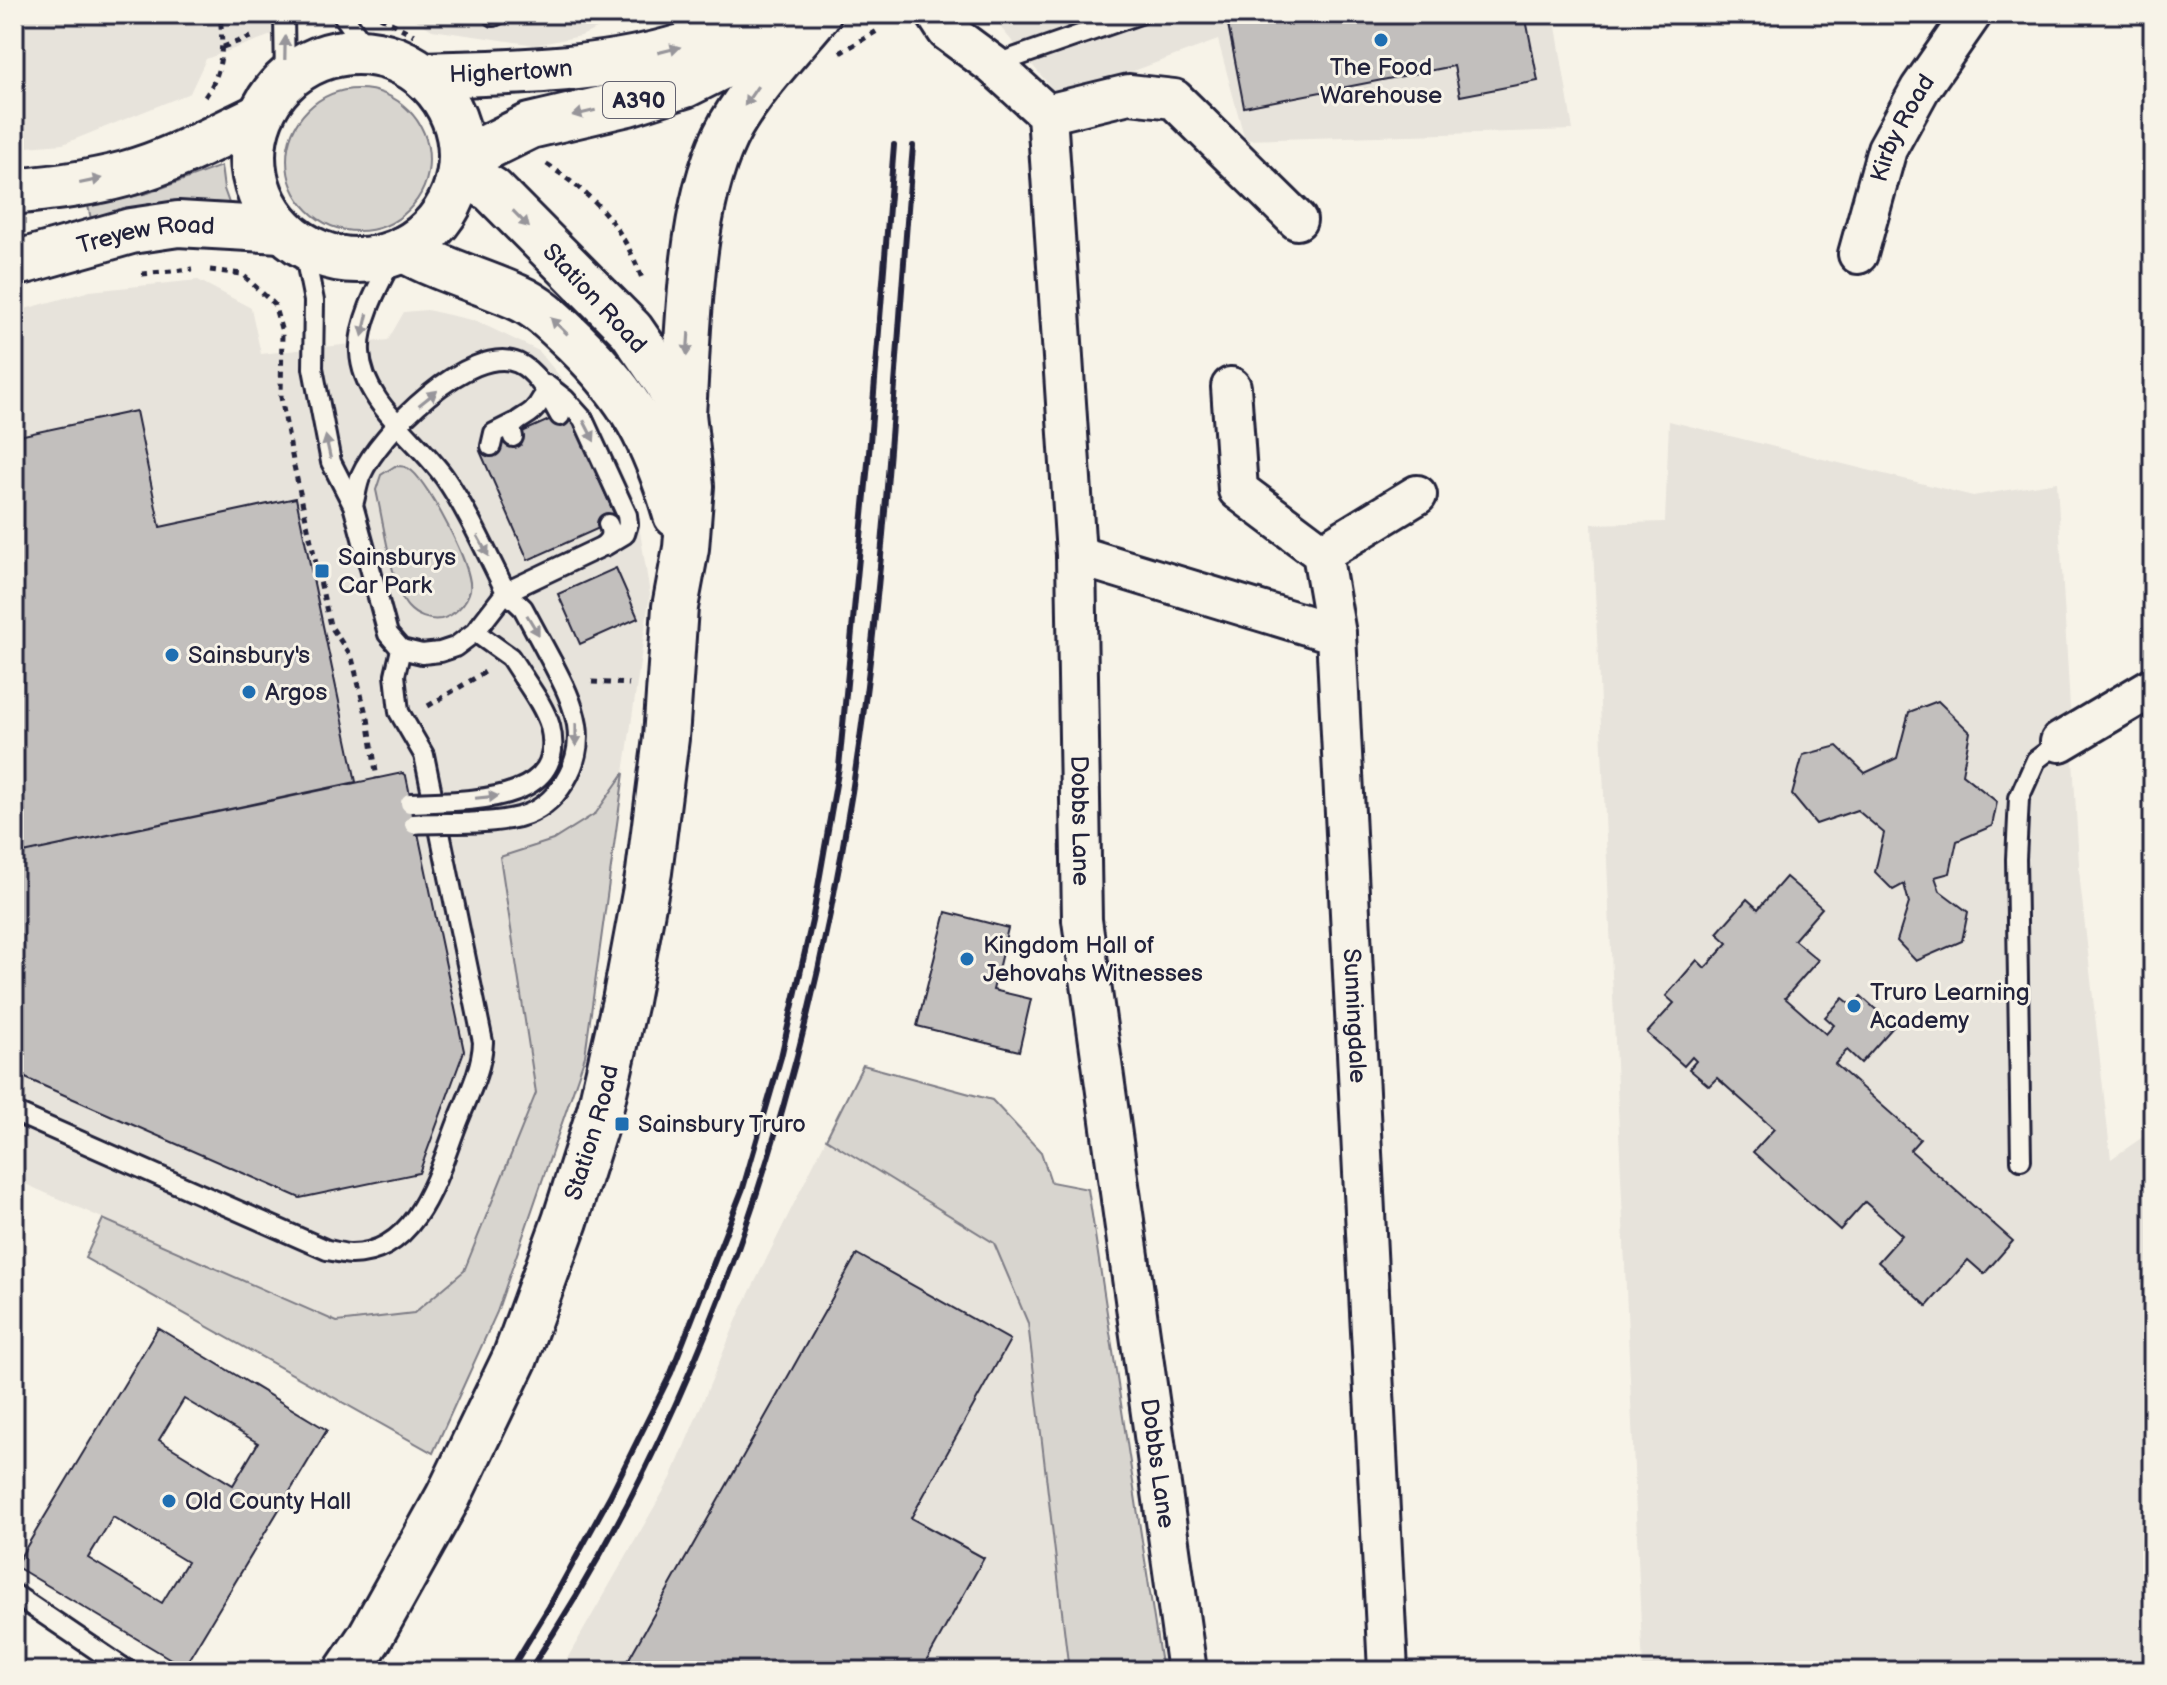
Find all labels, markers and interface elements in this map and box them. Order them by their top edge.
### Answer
marker: The Food Warehouse [1372,31,1390,49]
one-way arrow [279,35,292,60]
one-way arrow [656,43,681,55]
place label: The Food Warehouse [1320,53,1442,110]
street label: Highertown [449,54,574,89]
street label: Kirby Road [1865,69,1941,185]
road number: A390 [603,82,675,118]
one-way arrow [744,85,759,107]
one-way arrow [572,107,597,120]
one-way arrow [79,174,104,187]
street label: Treyew Road [74,210,216,260]
one-way arrow [512,210,530,229]
street label: Station Road [536,237,653,359]
one-way arrow [358,313,371,338]
one-way arrow [550,317,569,336]
one-way arrow [681,332,694,357]
one-way arrow [418,390,438,406]
one-way arrow [582,420,595,443]
one-way arrow [321,434,334,459]
one-way arrow [476,535,489,558]
place label: Sainsburys Car Park [338,543,456,600]
marker: Sainsburys Car Park [313,562,331,580]
one-way arrow [526,614,540,636]
place label: Sainsbury's [188,641,310,670]
marker: Sainsbury's [163,646,181,664]
place label: Argos [265,678,327,707]
marker: Argos [240,683,258,701]
one-way arrow [570,723,582,748]
street label: Dobbs Lane [1064,755,1095,886]
one-way arrow [475,791,500,804]
place label: Kingdom Hall of Jehovahs Witnesses [983,931,1203,988]
street label: Sunningdale [1337,948,1373,1084]
marker: Kingdom Hall of Jehovahs Witnesses [958,950,976,968]
place label: Truro Learning Academy [1870,978,2030,1035]
marker: Truro Learning Academy [1845,997,1863,1015]
street label: Station Road [558,1062,625,1204]
place label: Sainsbury Truro [638,1110,806,1139]
marker: Sainsbury Truro [613,1115,631,1133]
street label: Dobbs Lane [1134,1397,1181,1530]
place label: Old County Hall [185,1487,351,1516]
marker: Old County Hall [160,1492,178,1510]

